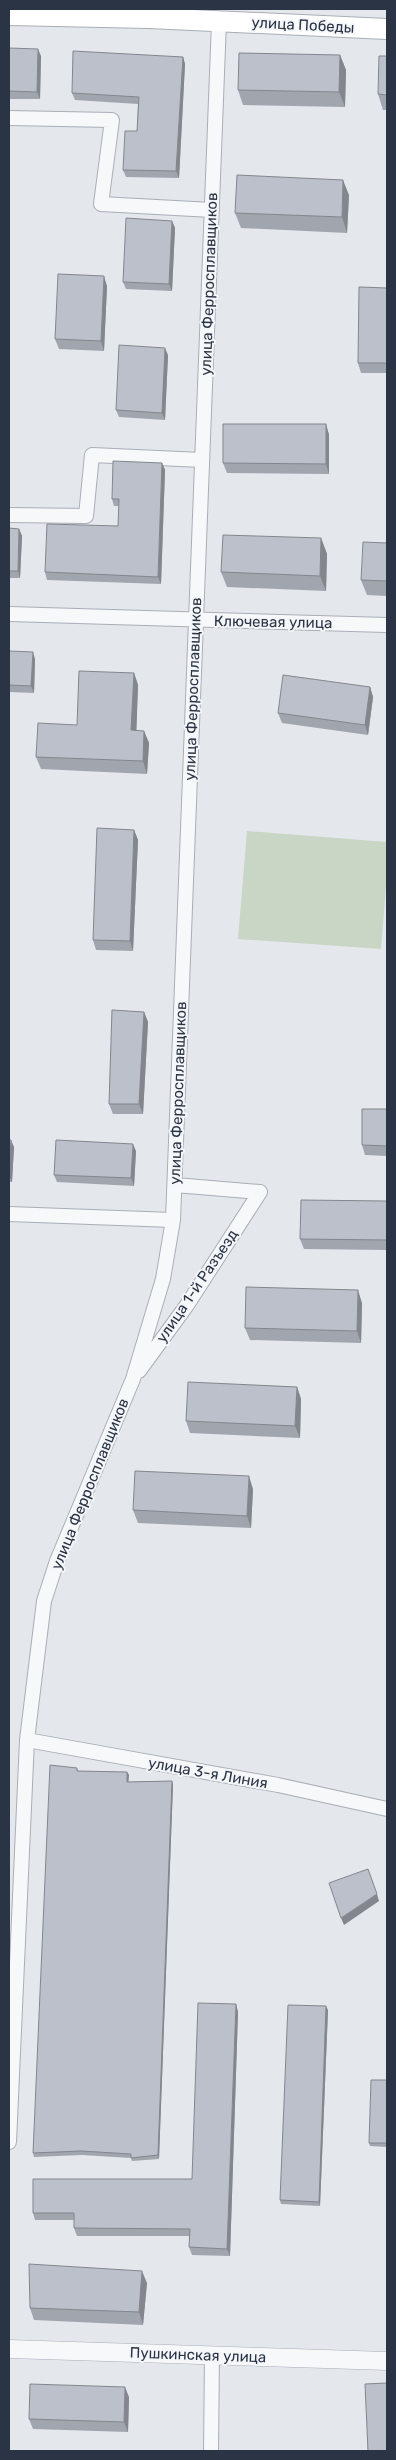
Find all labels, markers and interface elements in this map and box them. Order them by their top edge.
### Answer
street label: улица Победы [251,13,355,37]
street label: улица Ферросплавщиков [197,192,221,376]
street label: улица Ферросплавщиков [181,597,205,781]
street label: Ключевая улица [214,612,332,632]
street label: улица Ферросплавщиков [166,1001,190,1185]
street label: улица 1-й Разъезд [152,1226,242,1346]
street label: улица Ферросплавщиков [47,1396,133,1572]
street label: улица 3-я Линия [147,1754,269,1792]
street label: Пушкинская улица [129,2344,267,2366]

